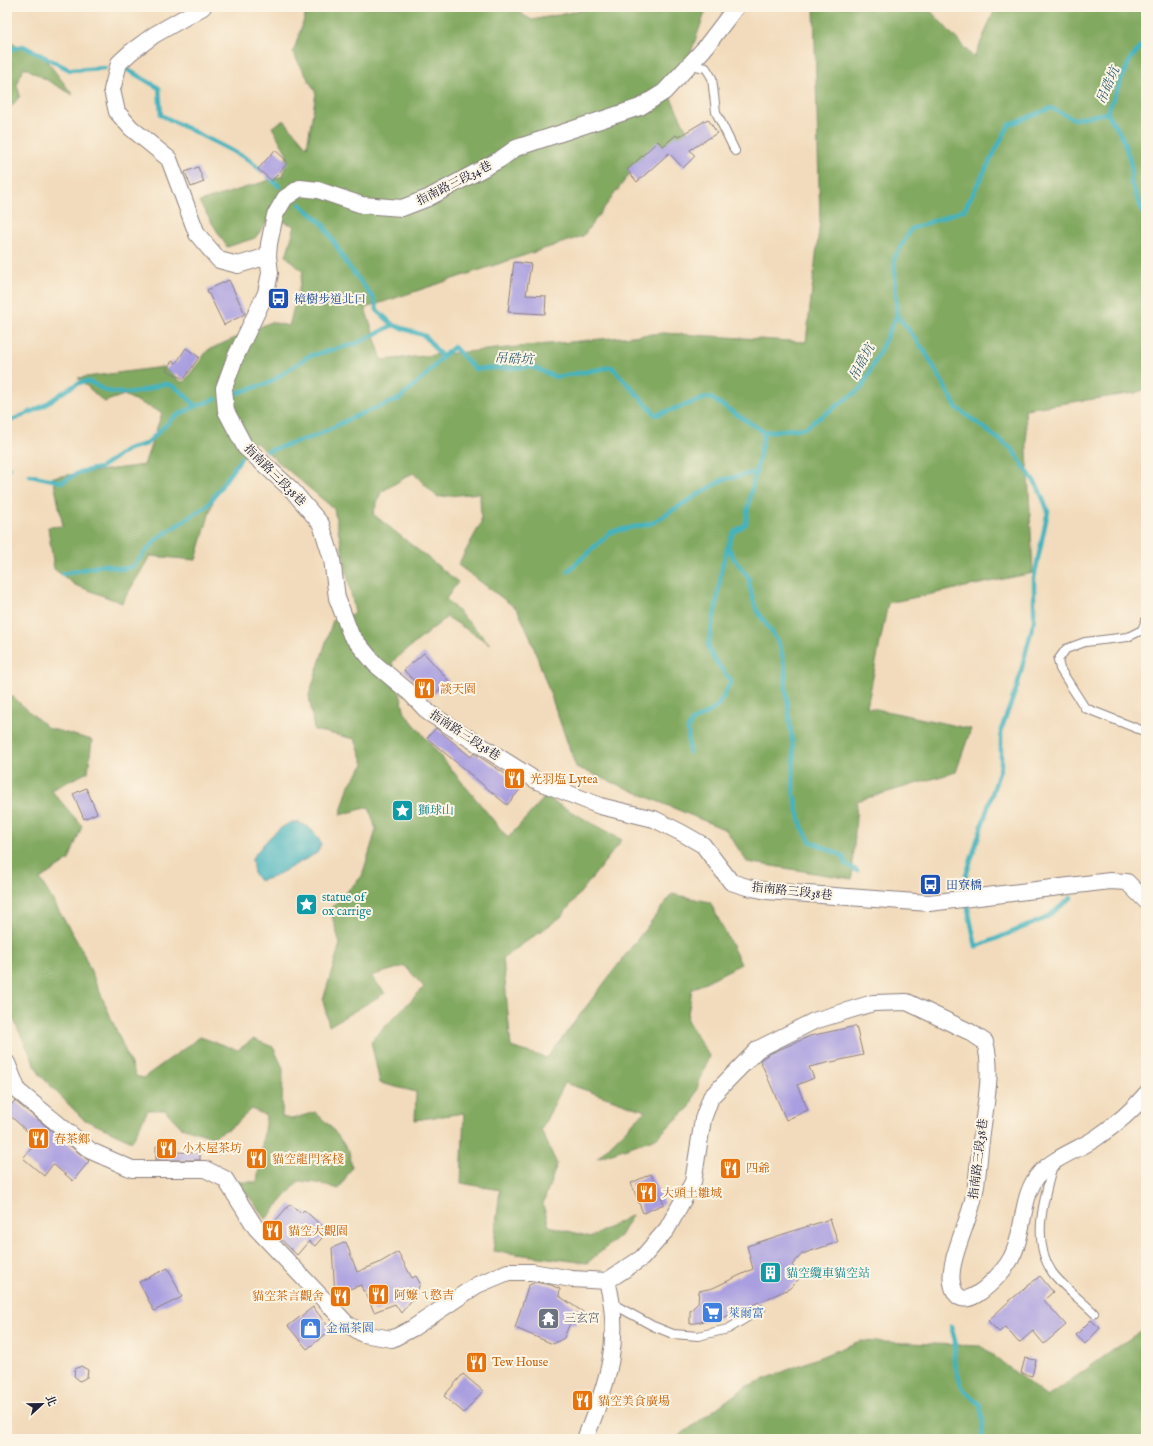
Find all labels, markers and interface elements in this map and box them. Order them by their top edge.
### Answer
water label: 吊硞坑 [1093,62,1125,107]
street label: 指南路三段34巷 [414,158,494,209]
bus stop icon: 樟樹步道北口 [266,286,292,312]
place label: 樟樹步道北口 [294,292,366,307]
water label: 吊硞坑 [846,340,880,384]
water label: 吊硞坑 [494,350,536,369]
street label: 指南路三段38巷 [241,441,309,509]
restaurant icon: 談天園 [411,676,437,702]
place label: 談天園 [440,682,476,697]
street label: 指南路三段38巷 [427,707,503,764]
restaurant icon: 光羽塩 Lytea [501,766,527,792]
place label: 光羽塩 Lytea [530,772,598,787]
place icon: 獅球山 [389,797,415,823]
place label: 獅球山 [418,803,454,818]
bus stop icon: 田寮橋 [917,872,943,898]
place label: 田寮橋 [946,878,982,893]
street label: 指南路三段38巷 [751,880,833,903]
place label: statue of ox carrige [322,890,372,919]
place icon: statue of ox carrige [294,891,320,917]
street label: 指南路三段38巷 [966,1118,991,1200]
restaurant icon: 春茶鄉 [26,1126,52,1152]
place label: 春茶鄉 [54,1132,90,1147]
restaurant icon: 小木屋茶坊 [153,1135,179,1161]
place label: 小木屋茶坊 [182,1141,242,1156]
restaurant icon: 貓空龍門客棧 [243,1146,269,1172]
place label: 貓空龍門客棧 [272,1152,344,1167]
restaurant icon: 四爺 [718,1155,744,1181]
place label: 四爺 [746,1161,770,1176]
restaurant icon: 大頭土雛城 [634,1180,660,1206]
place label: 大頭土雛城 [662,1186,722,1201]
restaurant icon: 貓空大觀園 [259,1218,285,1244]
place label: 貓空大觀園 [288,1224,348,1239]
building icon: 貓空纜車貓空站 [758,1260,784,1286]
place label: 貓空纜車貓空站 [786,1266,870,1281]
restaurant icon: 阿嬤ㄟ憨吉 [366,1282,392,1308]
restaurant icon: 貓空茶言觀舍 [327,1283,353,1309]
place label: 阿嬤ㄟ憨吉 [394,1288,454,1303]
place label: 貓空茶言觀舍 [252,1289,324,1304]
supermarket icon: 萊爾富 [699,1300,725,1326]
temple icon: 三玄宮 [536,1305,562,1331]
place label: 萊爾富 [728,1306,764,1321]
place label: 三玄宮 [564,1311,600,1326]
shop icon: 金福茶園 [297,1315,323,1341]
place label: 金福茶園 [326,1321,374,1336]
restaurant icon: Tew House [463,1349,489,1375]
place label: Tew House [492,1355,549,1370]
north arrow [22,1384,62,1424]
restaurant icon: 貓空美食廣場 [569,1388,595,1414]
text: 北 [42,1393,59,1408]
place label: 貓空美食廣場 [598,1394,670,1409]

